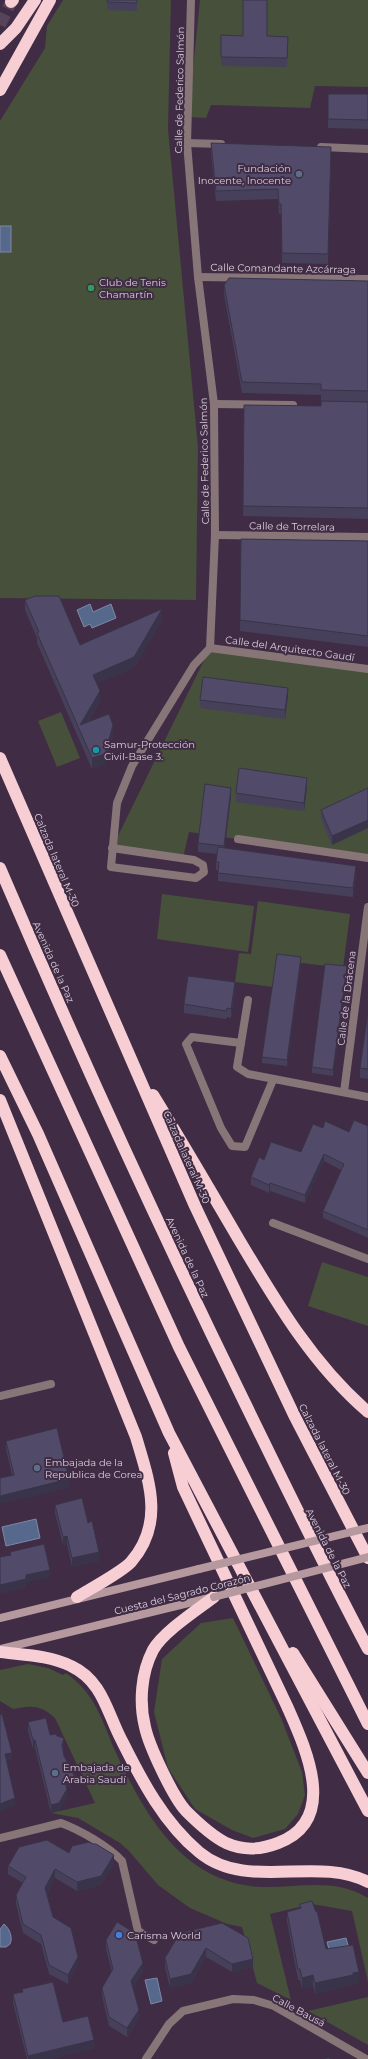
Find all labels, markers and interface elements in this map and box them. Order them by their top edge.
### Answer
street label: Calle de Federico Salmón [172,26,187,154]
place label: Fundación Inocente, Inocente [198,162,291,187]
marker: Fundación Inocente, Inocente [294,169,304,179]
street label: Calle Comandante Azcárraga [210,261,356,276]
place label: Club de Tenis Chamartín [99,276,166,301]
marker: Club de Tenis Chamartín [86,283,96,293]
street label: Calle de Federico Salmón [197,397,212,525]
street label: Calle de Torrelara [249,519,335,534]
street label: Calle del Arquitecto Gaudí [224,633,357,664]
place label: Samur-Protección Civil-Base 3. [104,738,195,763]
marker: Samur-Protección Civil-Base 3. [91,745,101,755]
street label: Calzada lateral M-30 [31,811,82,909]
street label: Avenida de la Paz [30,920,77,1005]
street label: Calle de la Drácena [334,950,359,1046]
street label: Calzada lateral M-30 [160,1109,213,1206]
street label: Avenida de la Paz [163,1215,212,1300]
street label: Calzada lateral M-30 [296,1401,353,1497]
place label: Embajada de la Republica de Corea [45,1456,142,1481]
marker: Embajada de la Republica de Corea [32,1463,42,1473]
street label: Avenida de la Paz [303,1506,354,1590]
street label: Cuesta del Sagrado Corazón [113,1571,252,1618]
place label: Embajada de Arabia Saudí [63,1761,130,1786]
marker: Embajada de Arabia Saudí [50,1768,60,1778]
place label: Carisma World [127,1929,201,1942]
marker: Carisma World [114,1930,124,1940]
street label: Calle Bausá [270,1991,327,2030]

